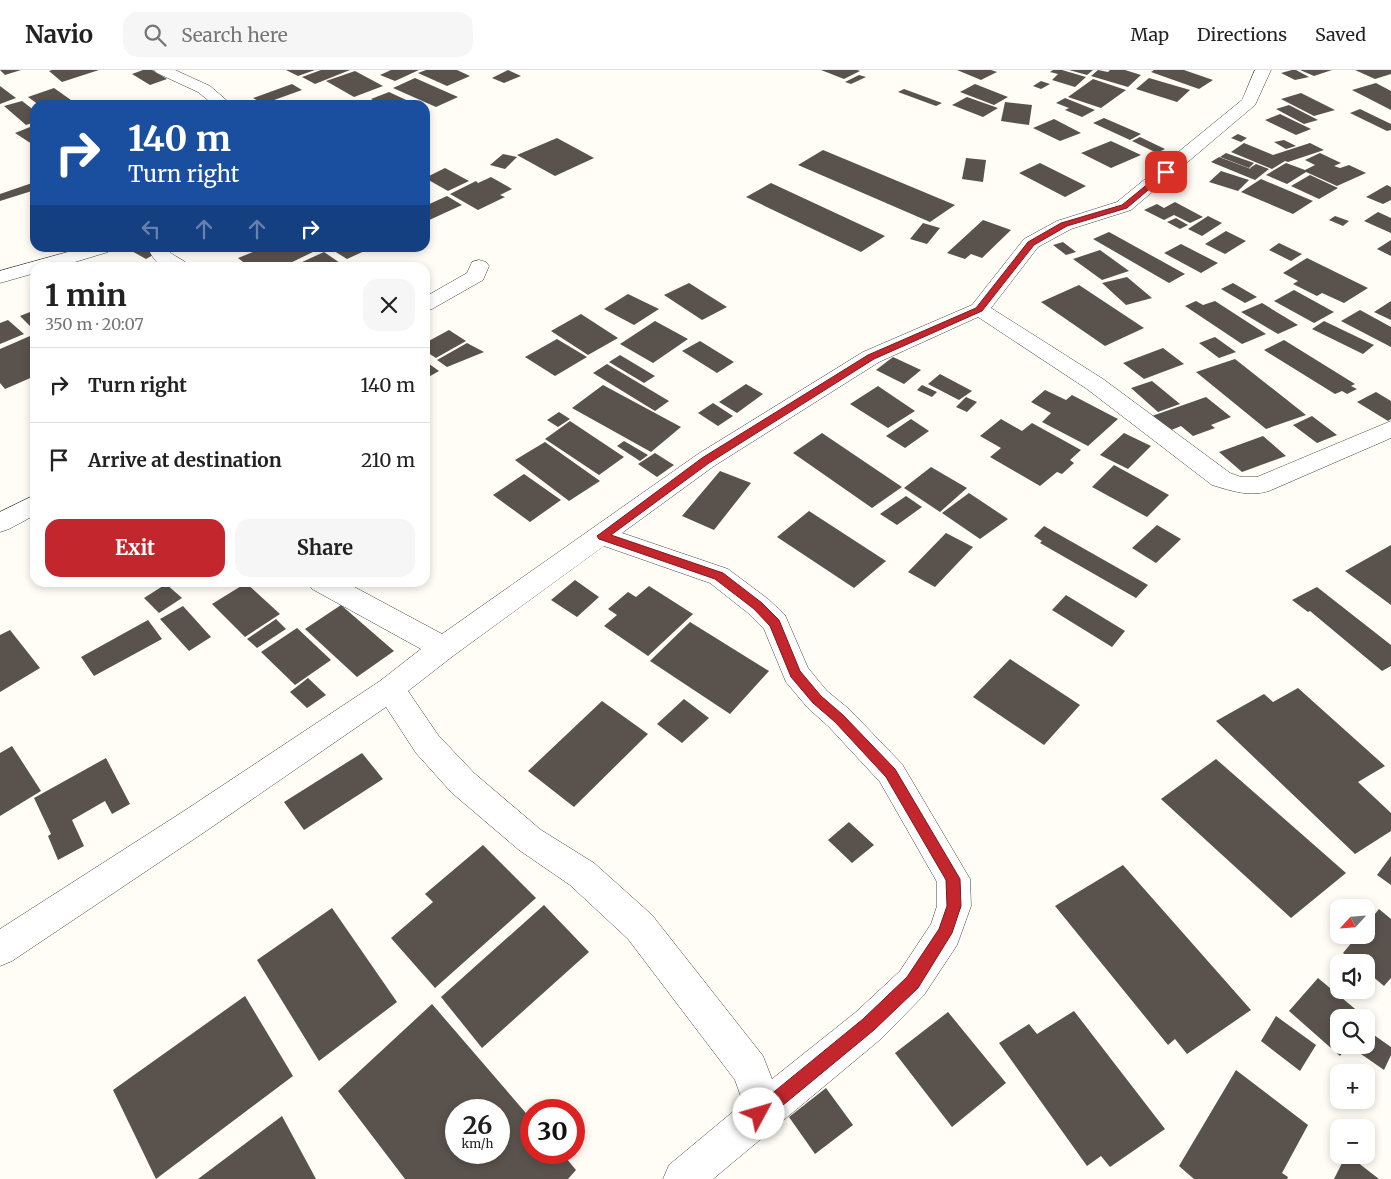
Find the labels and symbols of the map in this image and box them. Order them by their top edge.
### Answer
pin [1145,151,1187,193]
north arrow [1330,899,1375,944]
position arrow [732,1087,784,1139]
speed limit sign: 30 [520,1099,585,1164]

